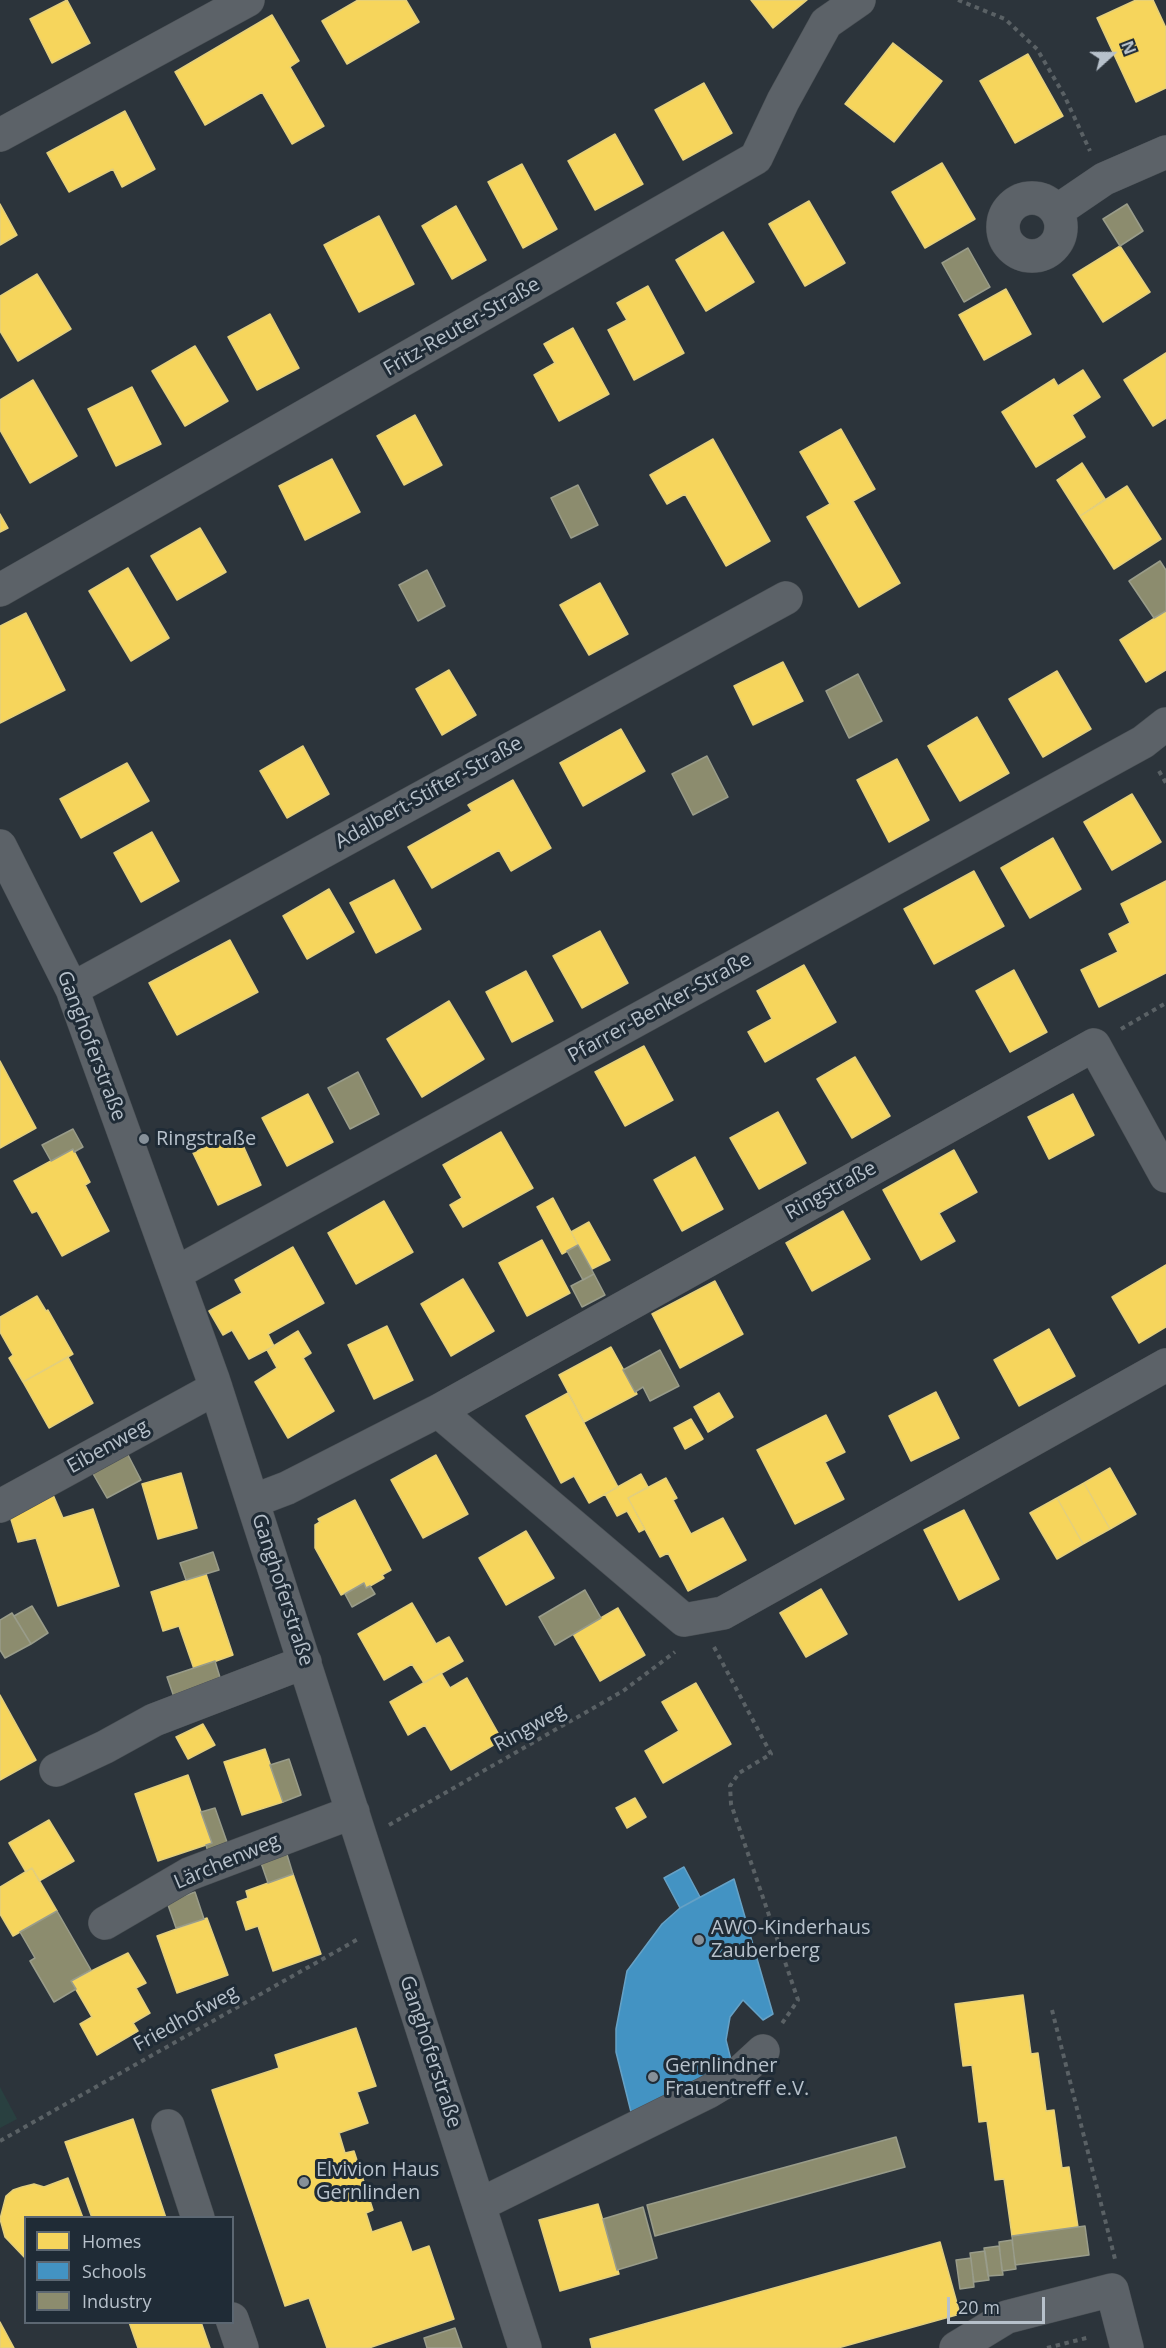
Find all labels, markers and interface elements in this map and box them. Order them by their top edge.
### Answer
north arrow [1082,24,1142,84]
text: N [1116,38,1141,58]
street label: Fritz-Reuter-Straße [380,273,544,381]
street label: Adalbert-Stifter-Straße [331,732,527,854]
street label: Pfarrer-Benker-Straße [564,948,756,1068]
street label: Ganghoferstraße [51,968,131,1124]
place label: Ringstraße [156,1127,256,1151]
marker: Ringstraße [137,1132,151,1146]
street label: Ringstraße [781,1156,881,1226]
street label: Eibenweg [63,1415,153,1479]
street label: Ganghoferstraße [246,1511,318,1669]
street label: Ringweg [490,1699,570,1757]
street label: Lärchenweg [170,1829,284,1895]
place label: AWO-Kinderhaus Zauberberg [711,1916,870,1963]
marker: AWO-Kinderhaus Zauberberg [692,1933,706,1947]
street label: Ganghoferstraße [394,1973,466,2131]
street label: Friedhofweg [130,1980,242,2058]
place label: Gernlindner Frauentreff e.V. [665,2054,809,2101]
marker: Gernlindner Frauentreff e.V. [646,2070,660,2084]
place label: Elvivion Haus Gernlinden [316,2158,439,2205]
marker: Elvivion Haus Gernlinden [297,2175,311,2189]
legend [24,2216,234,2324]
text: Homes [82,2229,141,2253]
text: Schools [82,2259,146,2283]
scale bar [950,2285,1048,2323]
text: Industry [82,2289,152,2313]
text: 20 m [958,2295,1000,2319]

